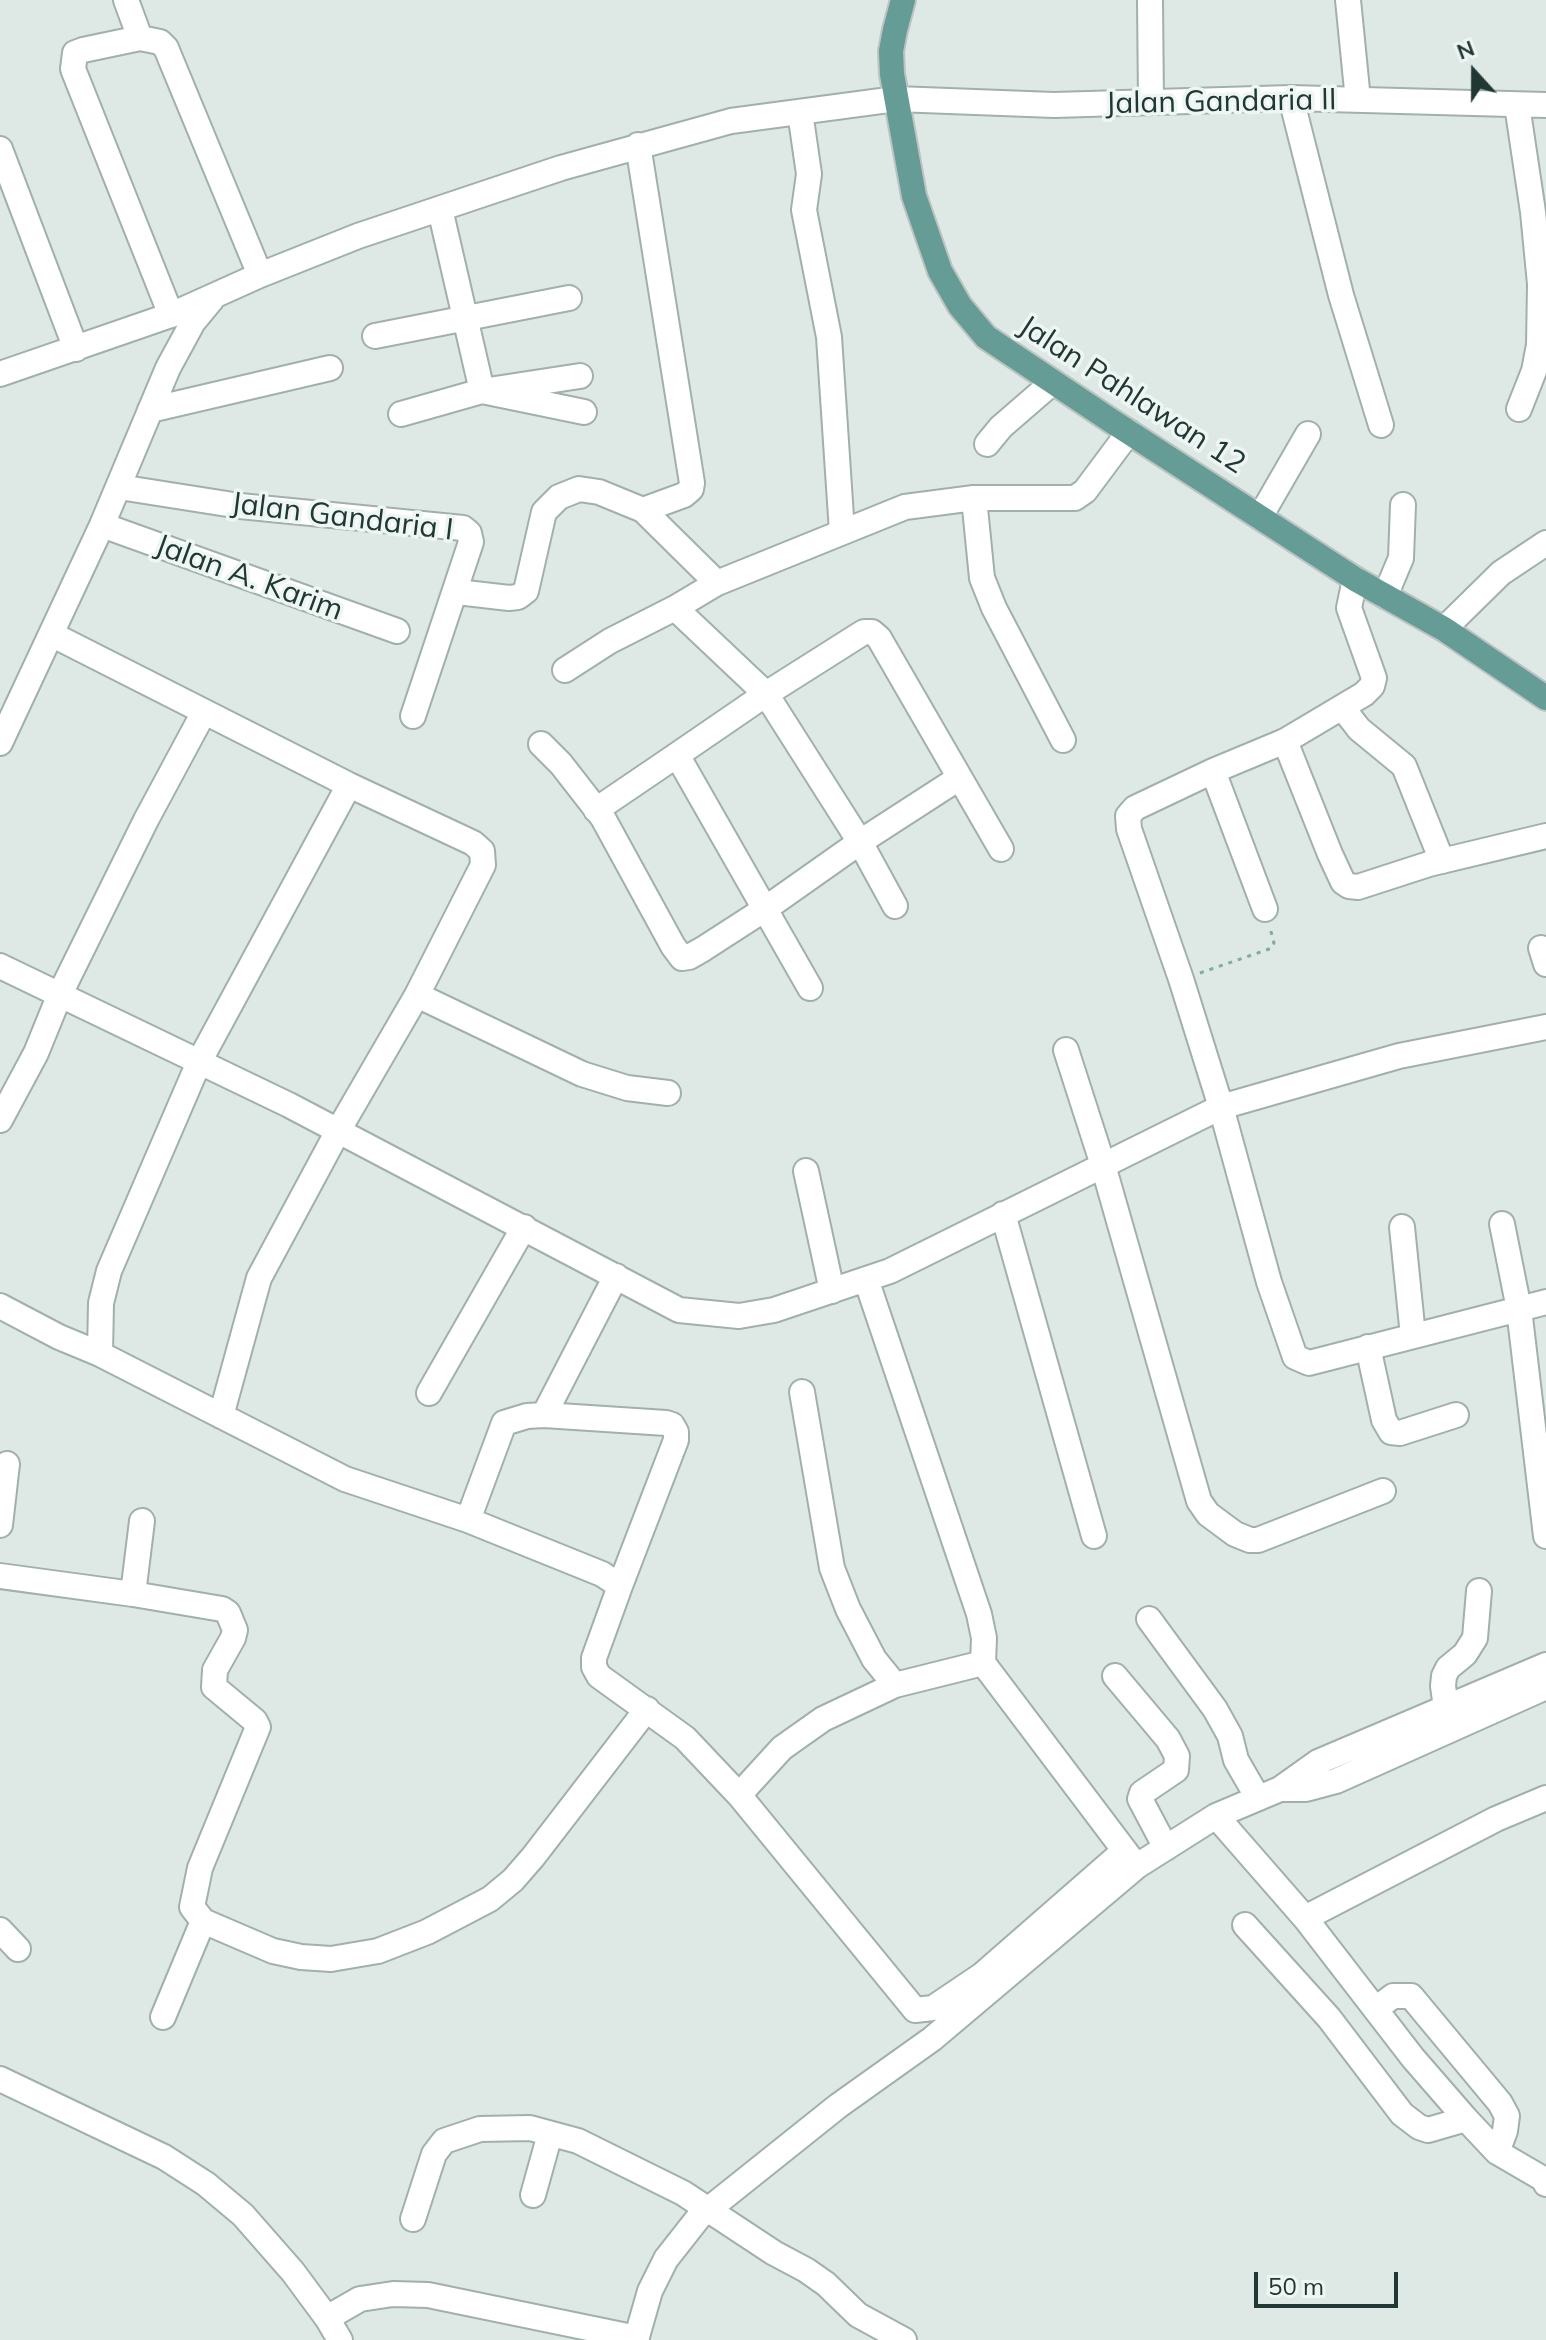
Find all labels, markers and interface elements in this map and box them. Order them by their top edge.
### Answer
north arrow [1434,32,1514,112]
text: N [1453,34,1478,66]
street label: Jalan Gandaria II [1105,82,1337,122]
street label: Jalan Pahlawan 12 [1012,308,1252,482]
street label: Jalan Gandaria I [229,486,455,548]
street label: Jalan A. Karim [150,527,348,629]
scale bar [1258,2256,1402,2306]
text: 50 m [1268,2271,1324,2301]

